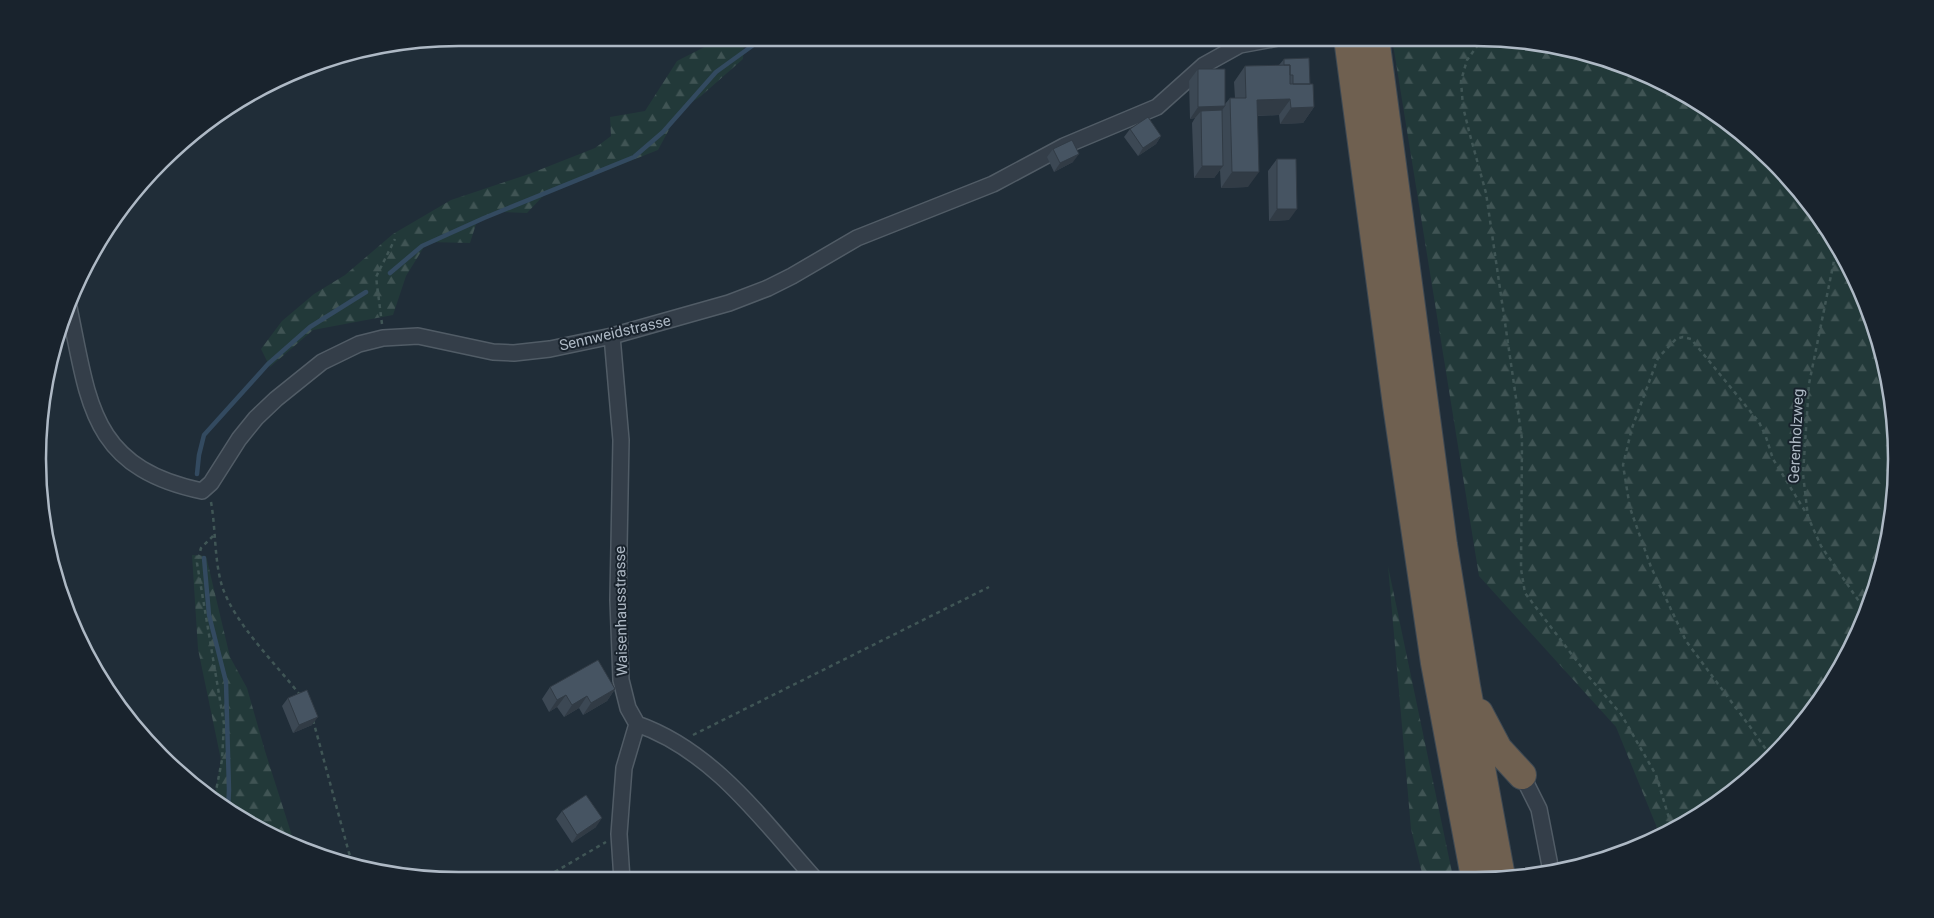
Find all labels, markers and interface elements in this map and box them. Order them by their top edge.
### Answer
street label: Sennweidstrasse [558,311,673,355]
street label: Gerenholzweg [1785,388,1807,484]
street label: Waisenhausstrasse [611,546,631,676]

